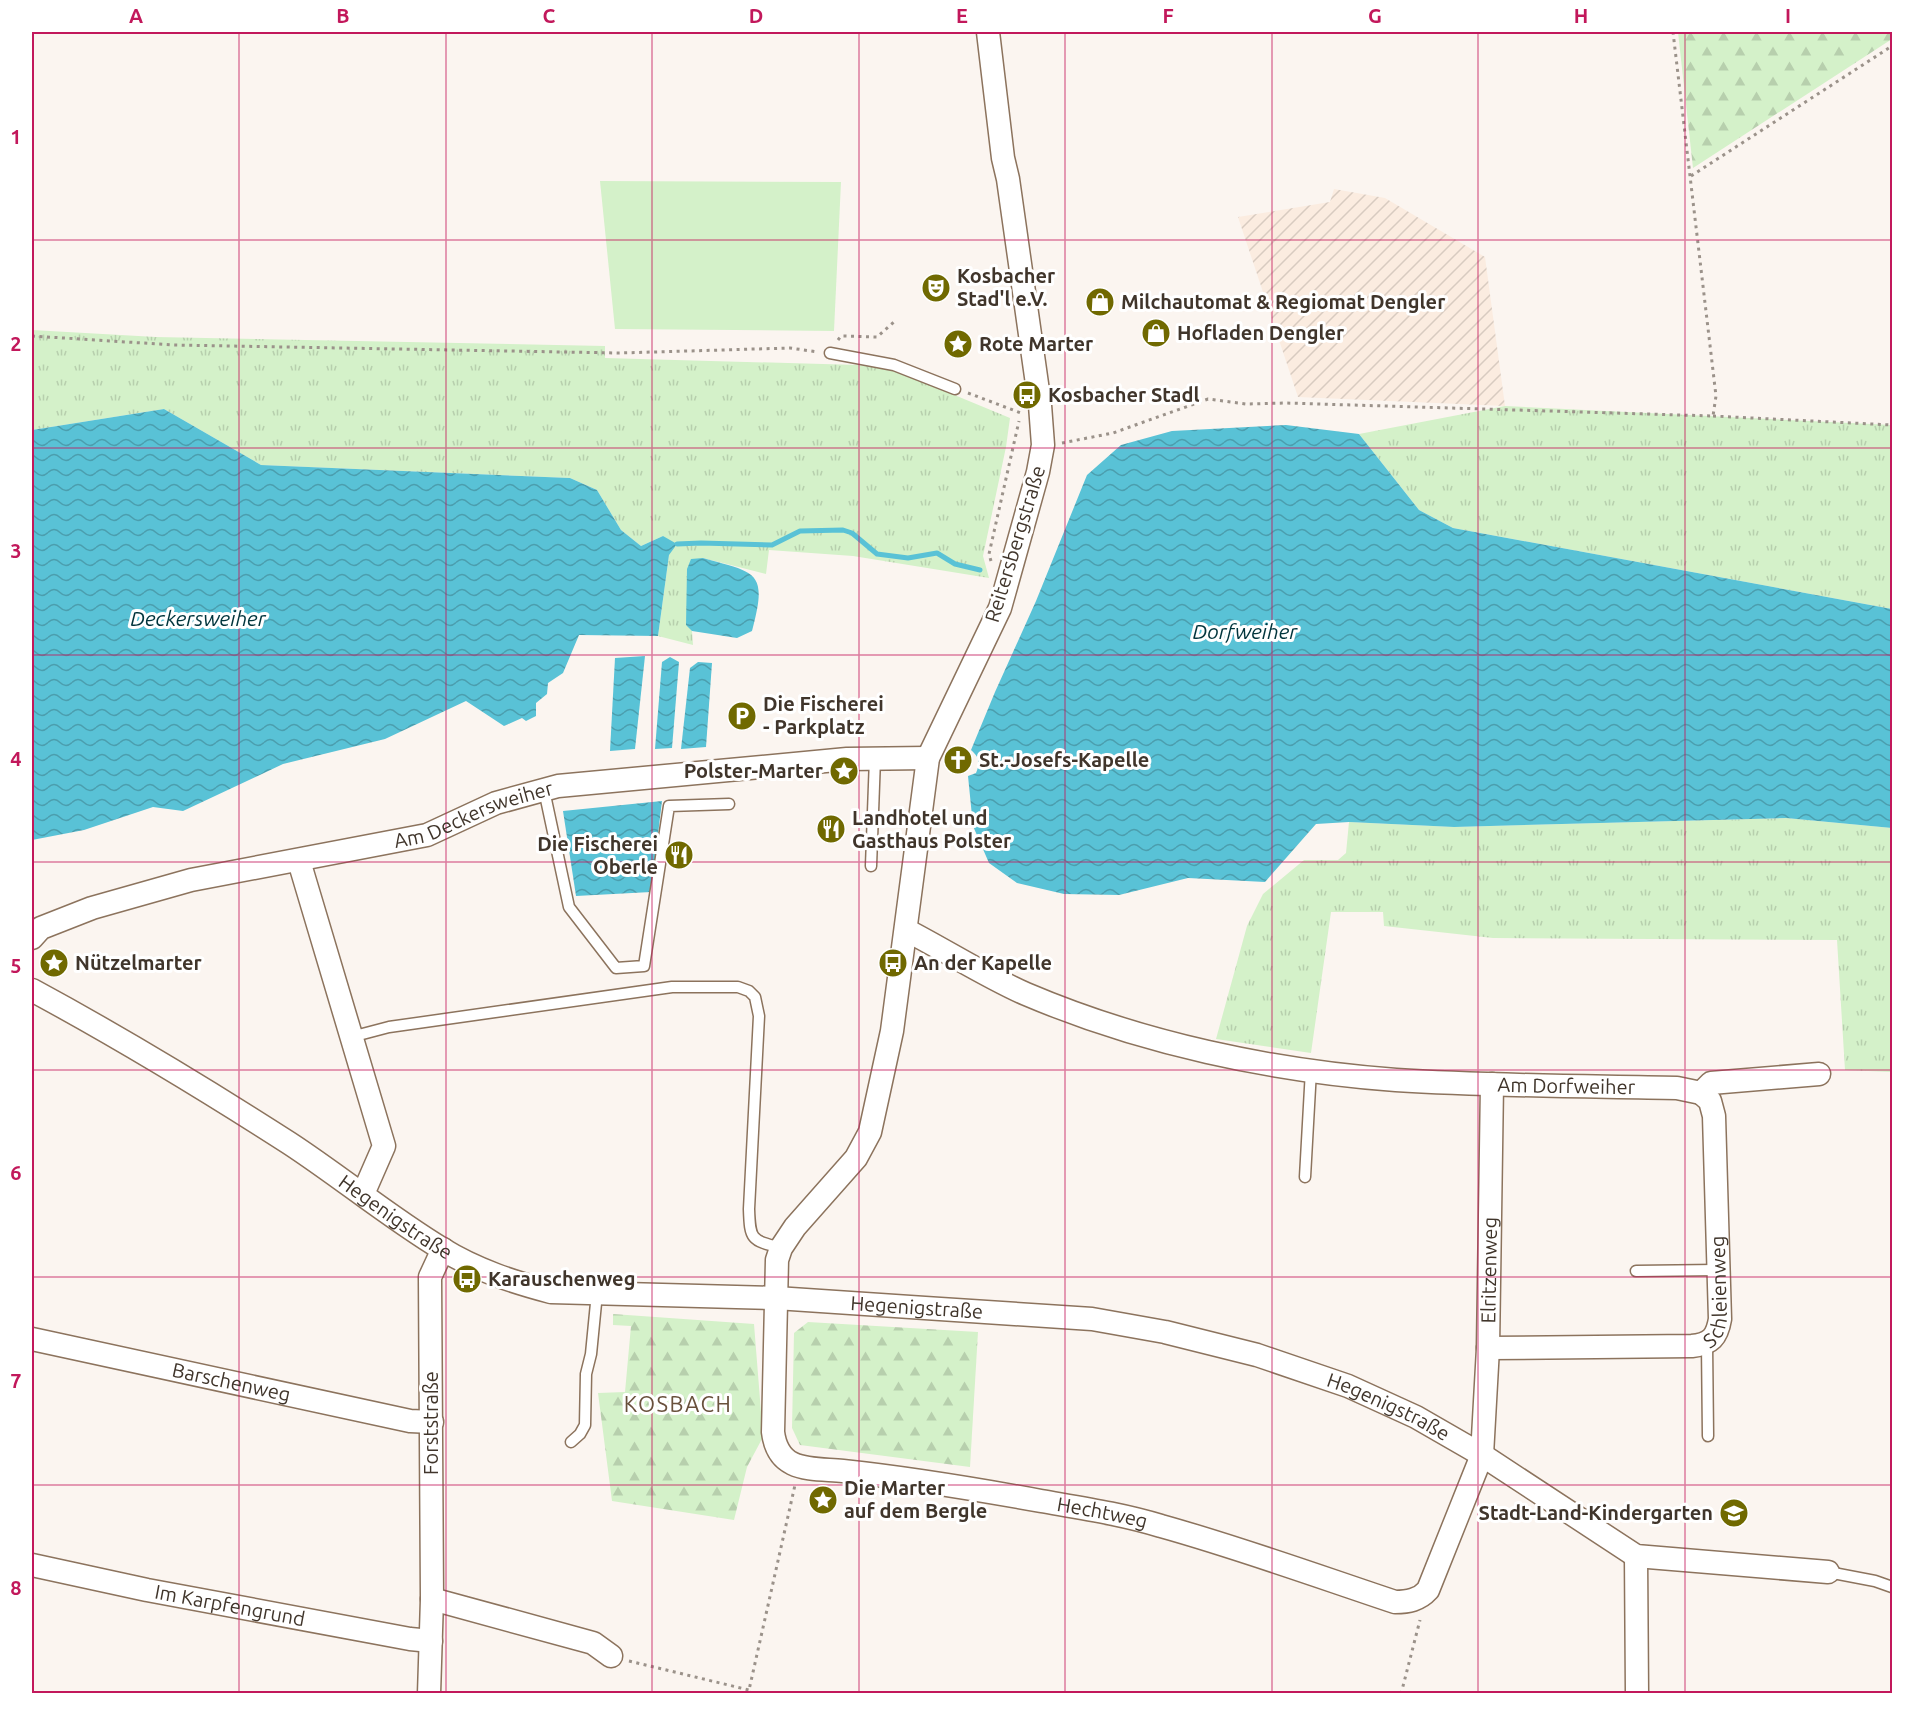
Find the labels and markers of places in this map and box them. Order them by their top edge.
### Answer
place label: Kosbacher Stad'l e.V. [957,264,1056,310]
theatre icon: Kosbacher Stad'l e.V. [920,272,952,304]
shop icon: Milchautomat & Regiomat Dengler [1084,286,1116,318]
place label: Milchautomat & Regiomat Dengler [1121,290,1446,313]
shop icon: Hofladen Dengler [1140,317,1172,349]
place label: Hofladen Dengler [1177,321,1345,344]
place icon: Rote Marter [942,328,974,360]
place label: Rote Marter [979,332,1094,355]
bus stop icon: Kosbacher Stadl [1011,379,1043,411]
place label: Kosbacher Stadl [1048,383,1200,406]
place label: Die Fischerei - Parkplatz [763,692,884,738]
parking icon: Die Fischerei - Parkplatz [726,700,758,732]
church icon: St.-Josefs-Kapelle [942,744,974,776]
place label: St.-Josefs-Kapelle [979,748,1149,771]
place icon: Polster-Marter [828,755,860,787]
place label: Polster-Marter [684,759,824,782]
place label: Landhotel und Gasthaus Polster [852,806,1012,852]
restaurant icon: Landhotel und Gasthaus Polster [815,813,847,845]
place label: Die Fischerei Oberle [537,832,658,878]
restaurant icon: Die Fischerei Oberle [663,839,695,871]
place icon: Nützelmarter [38,947,70,979]
bus stop icon: An der Kapelle [877,947,909,979]
place label: Nützelmarter [75,951,202,974]
place label: An der Kapelle [914,951,1052,974]
bus stop icon: Karauschenweg [451,1263,483,1295]
place label: Karauschenweg [488,1267,635,1290]
place label: Die Marter auf dem Bergle [844,1476,987,1522]
place icon: Die Marter auf dem Bergle [807,1484,839,1516]
school or university icon: Stadt-Land-Kindergarten [1718,1497,1750,1529]
place label: Stadt-Land-Kindergarten [1479,1501,1713,1524]

